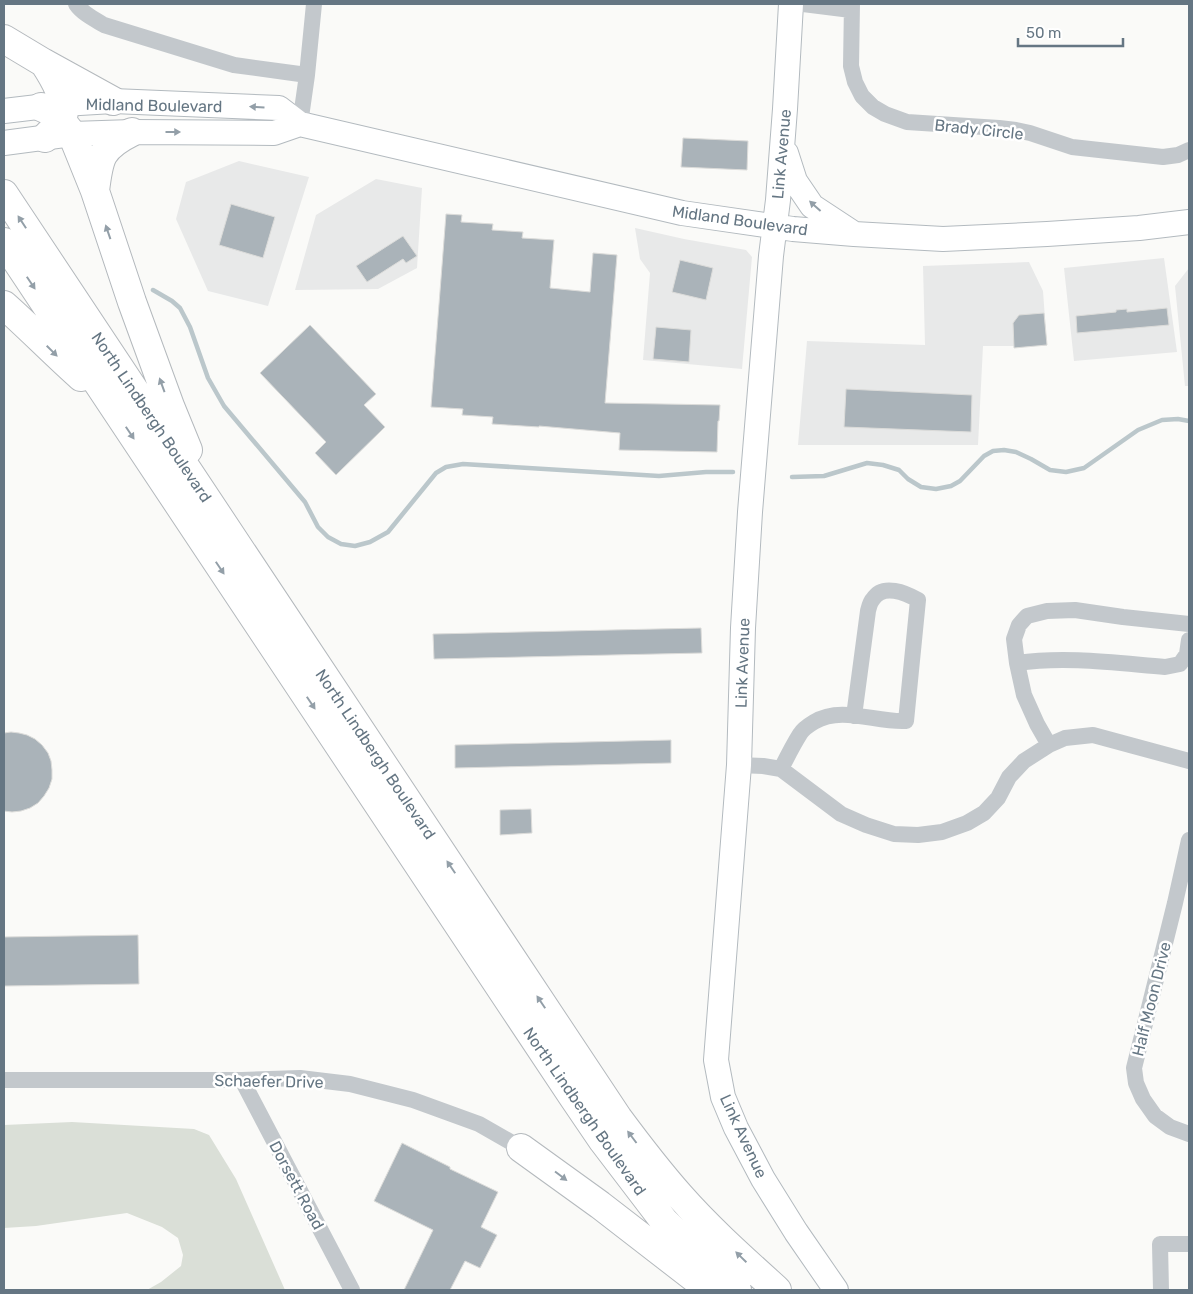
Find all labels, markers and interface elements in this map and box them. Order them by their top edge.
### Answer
scale bar [1018,15,1123,47]
text: 50 m [1026,24,1061,42]
street label: Midland Boulevard [85,95,223,116]
one-way arrow [249,103,265,111]
street label: Link Avenue [768,108,795,200]
street label: Brady Circle [933,115,1024,144]
one-way arrow [165,128,181,136]
one-way arrow [809,200,821,212]
street label: Midland Boulevard [671,202,809,239]
one-way arrow [17,216,27,229]
one-way arrow [104,224,112,239]
one-way arrow [26,276,36,290]
street label: North Lindbergh Boulevard [88,329,216,506]
one-way arrow [46,345,58,357]
one-way arrow [158,377,166,392]
one-way arrow [125,426,135,440]
one-way arrow [215,562,225,575]
street label: Link Avenue [731,618,754,708]
street label: North Lindbergh Boulevard [312,666,440,843]
one-way arrow [306,697,315,710]
one-way arrow [446,860,456,873]
street label: Half Moon Drive [1128,940,1175,1058]
one-way arrow [536,995,546,1009]
street label: North Lindbergh Boulevard [519,1024,650,1199]
street label: Schaefer Drive [214,1071,324,1092]
street label: Link Avenue [716,1091,771,1181]
one-way arrow [627,1130,637,1144]
street label: Dorsett Road [265,1138,328,1233]
one-way arrow [554,1171,567,1182]
one-way arrow [736,1251,748,1263]

